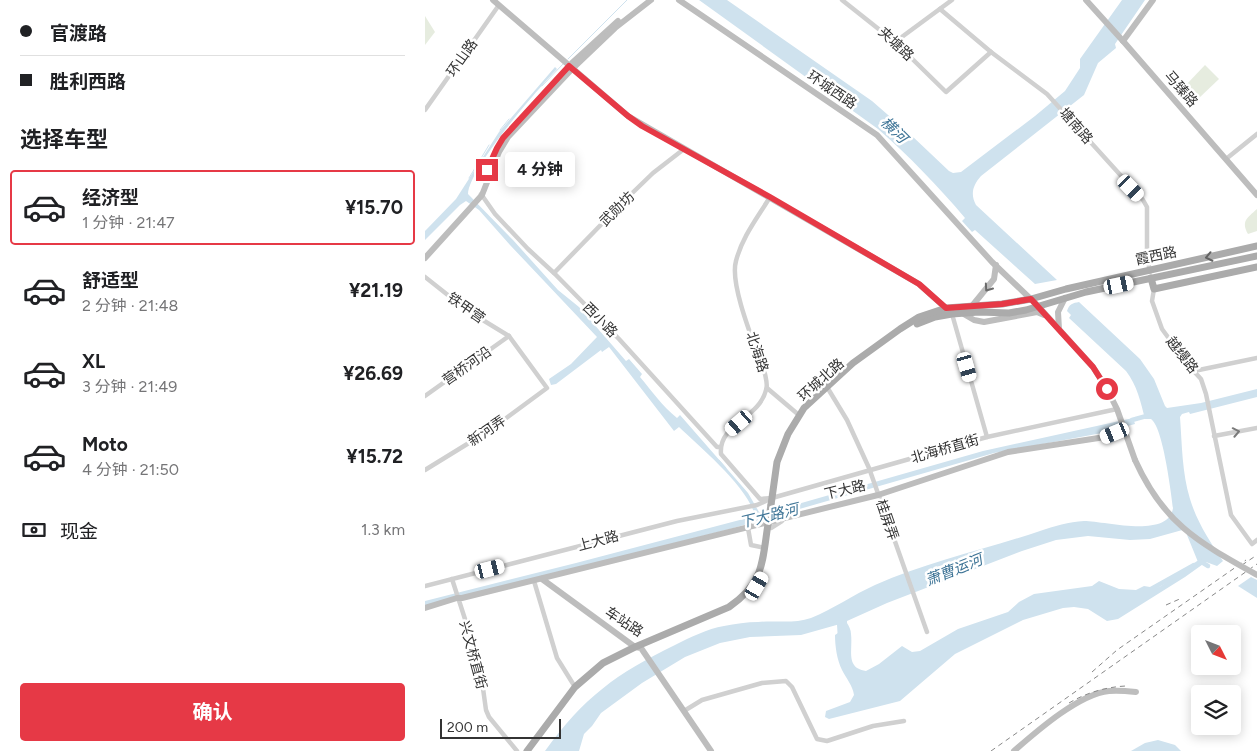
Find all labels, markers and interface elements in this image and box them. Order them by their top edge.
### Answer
text: 官渡路 [50,22,107,45]
street label: 夹塘路 [875,23,917,65]
street label: 环山路 [443,36,481,80]
street label: 环城西路 [804,67,860,113]
street label: 马臻路 [1161,68,1201,110]
text: 胜利西路 [50,70,126,93]
street label: 塘南路 [1056,105,1096,147]
water label: 横河 [877,113,913,149]
text: 选择车型 [20,126,108,153]
callout: 4 分钟 [505,152,575,188]
route end [476,159,498,181]
text: 4 分钟 [517,160,563,179]
car [1115,172,1146,204]
icon: car [22,185,67,230]
text: 经济型 [82,186,139,209]
street label: 武勋坊 [596,188,638,230]
text: ¥15.70 [345,196,403,219]
text: 1 分钟 · 21:47 [82,213,175,232]
street label: 霞西路 [1134,243,1178,269]
one-way arrow [1205,251,1214,262]
icon: car [22,268,67,313]
text: 舒适型 [82,269,139,292]
car [1102,275,1135,295]
text: ¥21.19 [349,279,403,302]
one-way arrow [985,282,994,291]
street label: 铁甲营 [444,289,488,327]
text: 2 分钟 · 21:48 [82,296,178,315]
street label: 西小路 [579,299,621,341]
street label: 北海路 [742,329,772,375]
street label: 越缦路 [1162,333,1202,377]
street label: 营桥河沿 [439,343,495,389]
text: XL [82,350,105,373]
icon: car [22,351,67,396]
car [955,351,978,383]
street label: 环城北路 [795,355,847,405]
text: ¥26.69 [343,362,403,385]
text: 3 分钟 · 21:49 [82,377,177,396]
route start [1096,378,1118,400]
car [722,407,755,439]
street label: 新河弄 [465,412,509,450]
car [1098,420,1131,446]
one-way arrow [1231,427,1240,438]
street label: 北海桥直街 [909,431,981,467]
text: Moto [82,433,128,456]
icon: car [22,434,67,479]
text: ¥15.72 [346,445,403,468]
text: 4 分钟 · 21:50 [82,460,179,479]
street label: 下大路 [823,477,867,503]
street label: 桂屏弄 [872,497,902,543]
water label: 下大路河 [738,499,803,532]
icon: cash [20,516,48,544]
text: 现金 [60,520,98,543]
text: 1.3 km [361,520,405,539]
street label: 上大路 [576,527,620,555]
water label: 萧曹运河 [923,549,988,590]
car [473,558,506,580]
car [743,569,770,603]
street label: 车站路 [602,603,646,641]
street label: 兴文桥直街 [456,619,490,691]
north arrow [1191,625,1241,675]
map controls [1191,625,1241,735]
button: 确认 [20,683,405,741]
button: layers [1191,685,1241,735]
scale bar [440,716,561,739]
text: 200 m [447,719,488,736]

